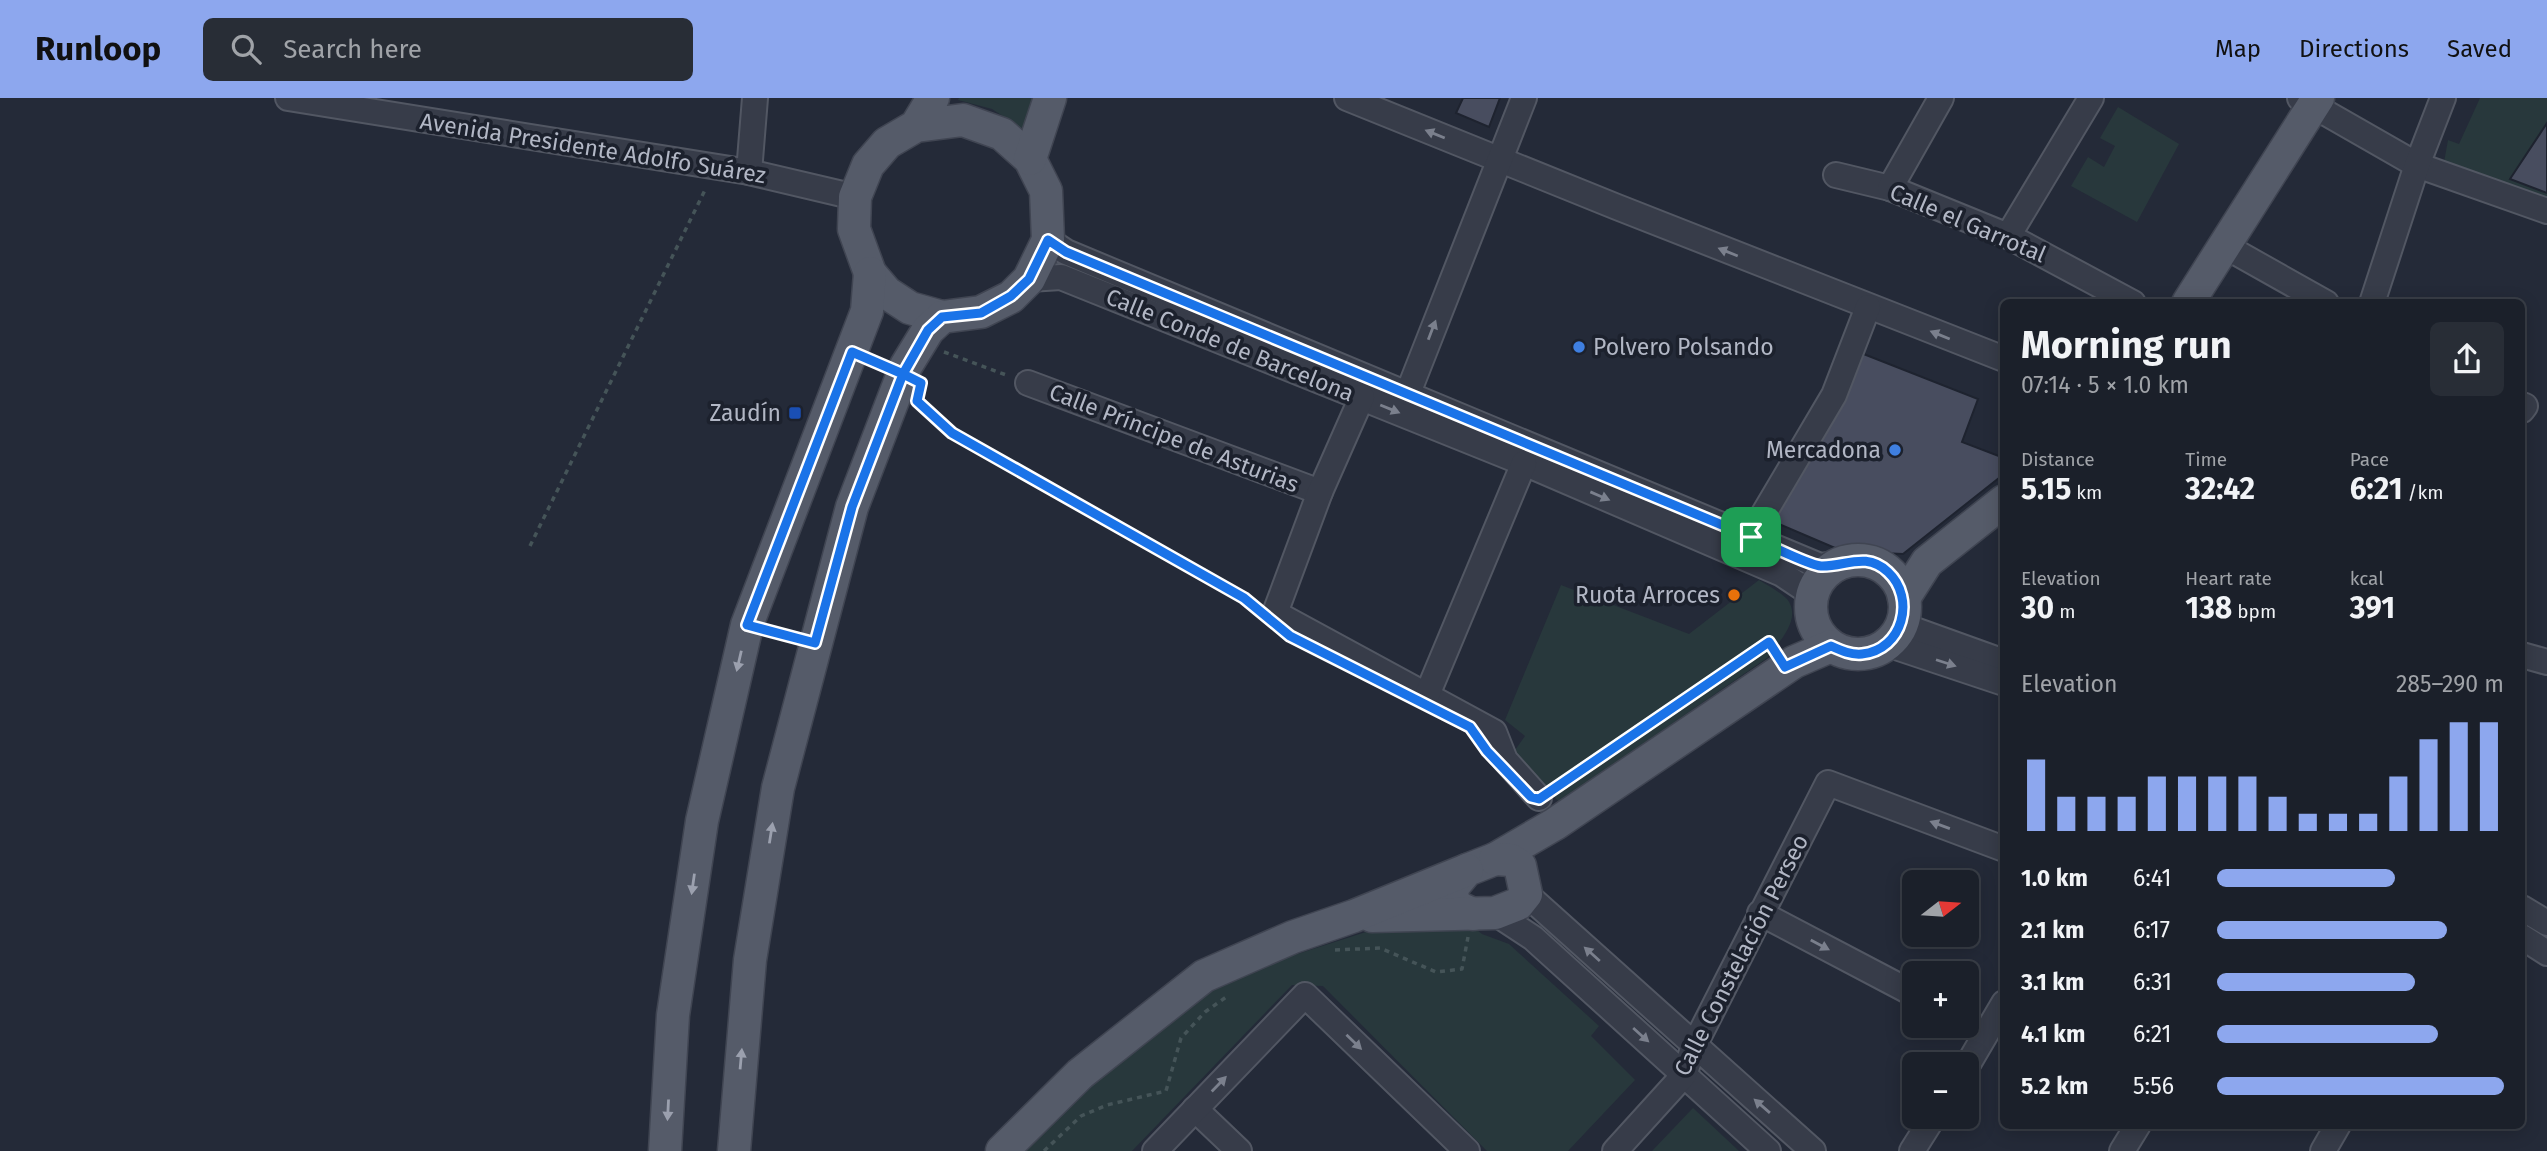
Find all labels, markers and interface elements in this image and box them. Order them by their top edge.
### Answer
search box [203,18,693,81]
text: Runloop [35,29,161,69]
icon: search [227,30,265,68]
text: Search here [283,34,422,65]
text: Map [2215,35,2261,63]
text: Directions [2299,35,2409,63]
text: Saved [2447,35,2512,63]
street label: Avenida Presidente Adolfo Suárez [418,107,768,189]
one-way arrow [1424,128,1445,139]
street label: Calle el Garrotal [1886,177,2051,269]
one-way arrow [1718,246,1739,257]
street label: Calle Conde de Barcelona [1102,282,1358,408]
one-way arrow [1427,319,1438,340]
text: Morning run [2021,322,2232,368]
button: share [2430,322,2504,396]
one-way arrow [1929,330,1950,341]
place label: Polvero Polsando [1593,333,1774,361]
marker: Polvero Polsando [1571,339,1587,355]
text: 07:14 · 5 × 1.0 km [2021,371,2189,399]
street label: Calle Príncipe de Asturias [1045,377,1303,499]
place label: Zaudín [709,399,781,427]
one-way arrow [1380,403,1401,414]
marker: Zaudín [787,405,803,421]
place label: Mercadona [1766,436,1881,464]
marker: Mercadona [1887,442,1903,458]
text: Distance [2021,448,2095,471]
text: Time [2185,448,2227,471]
text: Pace [2350,448,2389,471]
text: 5.15 [2021,471,2071,507]
text: 32:42 [2185,471,2255,507]
text: 6:21 [2350,471,2403,507]
text: km [2071,481,2102,504]
text: /km [2403,481,2443,504]
one-way arrow [1590,491,1611,502]
pin [1721,507,1781,567]
icon: arrive [1732,518,1770,556]
text: Elevation [2021,567,2101,590]
text: Heart rate [2185,567,2272,590]
text: kcal [2350,567,2384,590]
place label: Ruota Arroces [1575,581,1720,609]
marker: Ruota Arroces [1726,587,1742,603]
text: 30 [2021,590,2054,626]
text: 138 [2185,590,2232,626]
text: 391 [2350,590,2395,626]
text: m [2054,600,2075,623]
text: bpm [2232,600,2276,623]
one-way arrow [733,650,744,672]
one-way arrow [1935,658,1956,668]
text: Elevation [2021,670,2117,698]
text: 285–290 m [2396,670,2504,698]
one-way arrow [1929,819,1950,830]
one-way arrow [766,822,777,844]
street label: Calle Constelación Perseo [1668,829,1814,1081]
text: 1.0 km [2021,864,2088,892]
text: 6:41 [2133,864,2172,892]
north arrow [1902,870,1979,947]
map controls [1902,870,1979,1129]
one-way arrow [687,873,698,895]
text: 2.1 km [2021,916,2084,944]
text: 6:17 [2133,916,2170,944]
one-way arrow [1811,938,1831,950]
one-way arrow [1584,947,1601,962]
button: + [1902,961,1979,1038]
text: 3.1 km [2021,968,2084,996]
text: 6:31 [2133,968,2172,996]
text: 4.1 km [2021,1020,2085,1048]
text: 6:21 [2133,1020,2172,1048]
one-way arrow [1632,1027,1649,1043]
one-way arrow [1345,1034,1362,1050]
one-way arrow [736,1047,747,1069]
button: − [1902,1052,1979,1129]
text: 5.2 km [2021,1072,2088,1100]
text: 5:56 [2133,1072,2174,1100]
one-way arrow [1211,1076,1227,1093]
one-way arrow [1753,1098,1771,1114]
one-way arrow [662,1099,673,1121]

